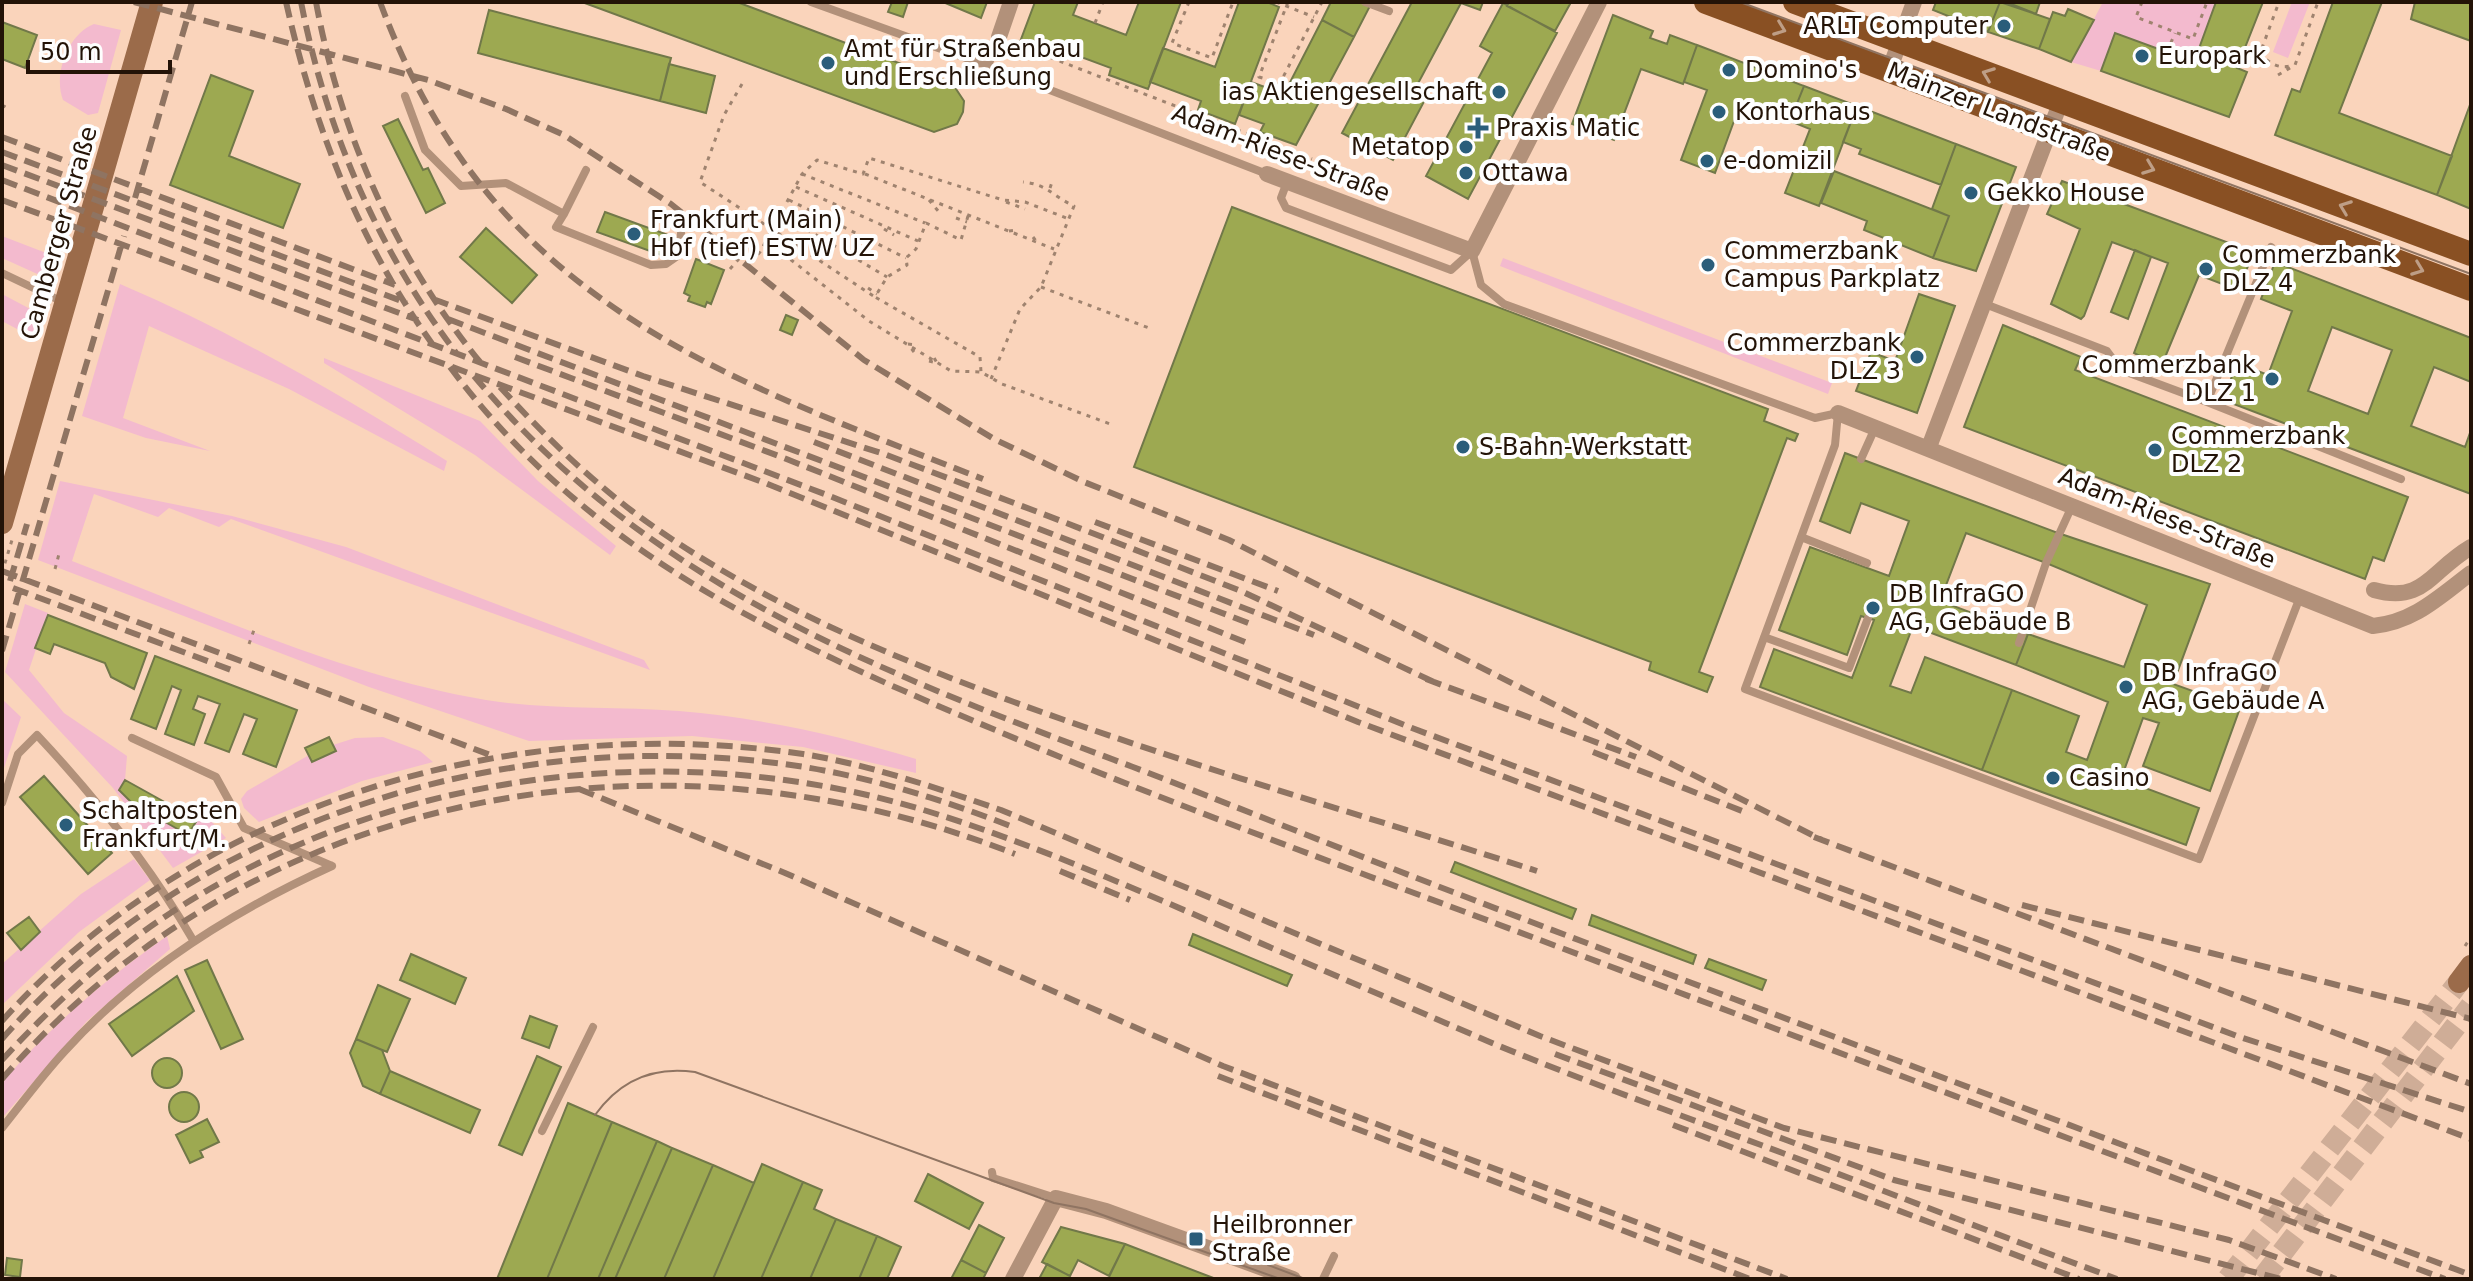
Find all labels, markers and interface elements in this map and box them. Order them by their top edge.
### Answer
place label: ARLT Computer [1803,12,1988,40]
marker: ARLT Computer [1995,17,2013,35]
one-way arrow [1772,19,1786,36]
scale bar [28,24,170,74]
place label: Amt für Straßenbau und Erschließung [844,35,1081,91]
text: 50 m [40,38,102,66]
place label: Europark [2158,42,2266,70]
marker: Europark [2133,47,2151,65]
marker: Amt für Straßenbau und Erschließung [819,54,837,72]
place label: Domino's [1745,56,1857,84]
street label: Mainzer Landstraße [1883,56,2115,168]
marker: Domino's [1720,61,1738,79]
one-way arrow [1982,67,1996,84]
place label: ias Aktiengesellschaft [1221,78,1483,106]
marker: ias Aktiengesellschaft [1490,83,1508,101]
place label: Kontorhaus [1735,98,1871,126]
street label: Adam-Riese-Straße [1168,99,1394,207]
marker: Kontorhaus [1710,103,1728,121]
place label: Praxis Matic [1496,114,1640,142]
marker: Praxis Matic [1467,117,1489,139]
street label: Camberger Straße [15,123,103,343]
place label: Metatop [1351,133,1450,161]
marker: Metatop [1457,138,1475,156]
place label: e-domizil [1723,147,1832,175]
marker: e-domizil [1698,152,1716,170]
one-way arrow [2141,158,2155,175]
place label: Ottawa [1482,159,1569,187]
marker: Ottawa [1457,164,1475,182]
place label: Gekko House [1987,179,2145,207]
marker: Gekko House [1962,184,1980,202]
one-way arrow [2339,200,2353,217]
place label: Frankfurt (Main) Hbf (tief) ESTW UZ [650,206,875,262]
marker: Frankfurt (Main) Hbf (tief) ESTW UZ [625,225,643,243]
place label: Commerzbank Campus Parkplatz [1724,237,1940,293]
place label: Commerzbank DLZ 4 [2222,241,2397,297]
marker: Commerzbank Campus Parkplatz [1699,256,1717,274]
one-way arrow [2410,259,2424,276]
marker: Commerzbank DLZ 4 [2197,260,2215,278]
place label: Commerzbank DLZ 3 [1727,329,1901,385]
marker: Commerzbank DLZ 3 [1908,348,1926,366]
place label: Commerzbank DLZ 1 [2082,351,2256,407]
marker: Commerzbank DLZ 1 [2263,370,2281,388]
place label: Commerzbank DLZ 2 [2171,422,2346,478]
place label: S-Bahn-Werkstatt [1479,433,1688,461]
marker: S-Bahn-Werkstatt [1454,438,1472,456]
marker: Commerzbank DLZ 2 [2146,441,2164,459]
street label: Adam-Riese-Straße [2055,462,2279,574]
place label: DB InfraGO AG, Gebäude B [1889,580,2071,636]
marker: DB InfraGO AG, Gebäude B [1864,599,1882,617]
place label: DB InfraGO AG, Gebäude A [2142,659,2325,715]
marker: DB InfraGO AG, Gebäude A [2117,678,2135,696]
place label: Casino [2069,764,2150,792]
marker: Casino [2044,769,2062,787]
place label: Schaltposten Frankfurt/M. [82,797,238,853]
marker: Schaltposten Frankfurt/M. [57,816,75,834]
place label: Heilbronner Straße [1212,1211,1353,1267]
marker: Heilbronner Straße [1187,1230,1205,1248]

